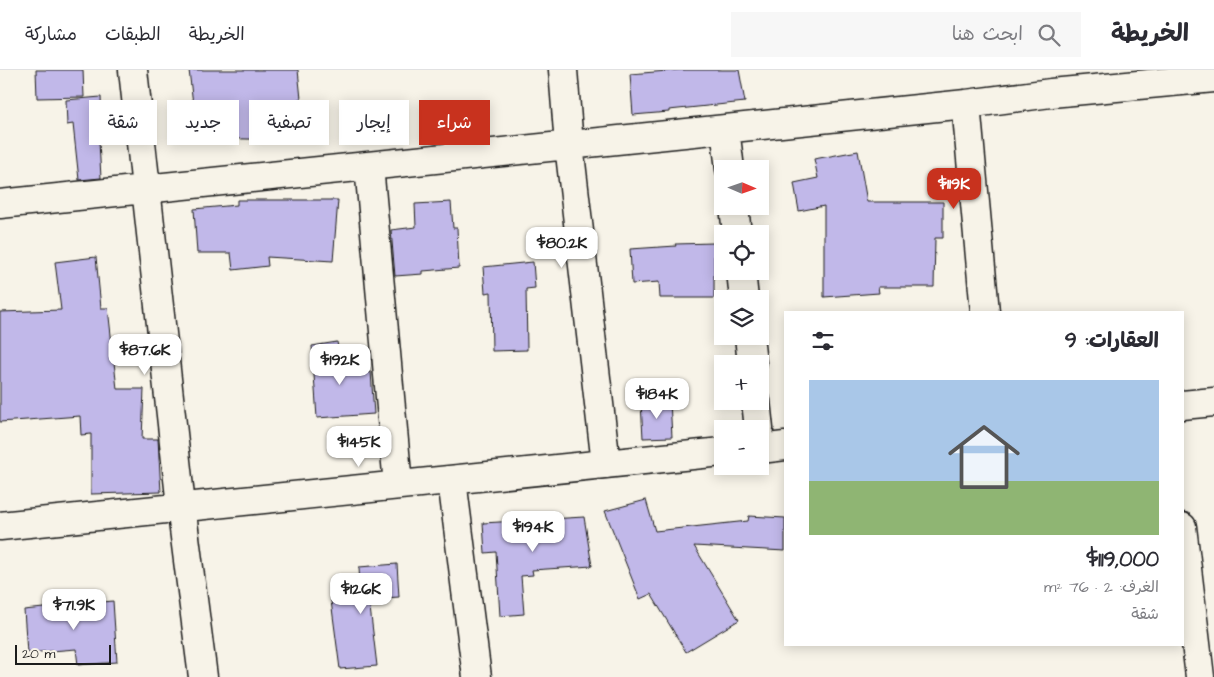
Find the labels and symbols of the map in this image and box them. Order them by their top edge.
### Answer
north arrow [714,160,769,215]
pin: $119K [919,168,989,210]
pin: $80.2K [521,226,603,269]
pin: $87.6K [104,334,186,376]
pin: $192K [305,344,375,386]
pin: $184K [622,378,692,420]
pin: $145K [324,426,394,468]
pin: $194K [498,510,568,553]
pin: $126K [326,572,396,615]
pin: $71.9K [33,588,115,631]
scale bar [15,642,111,665]

